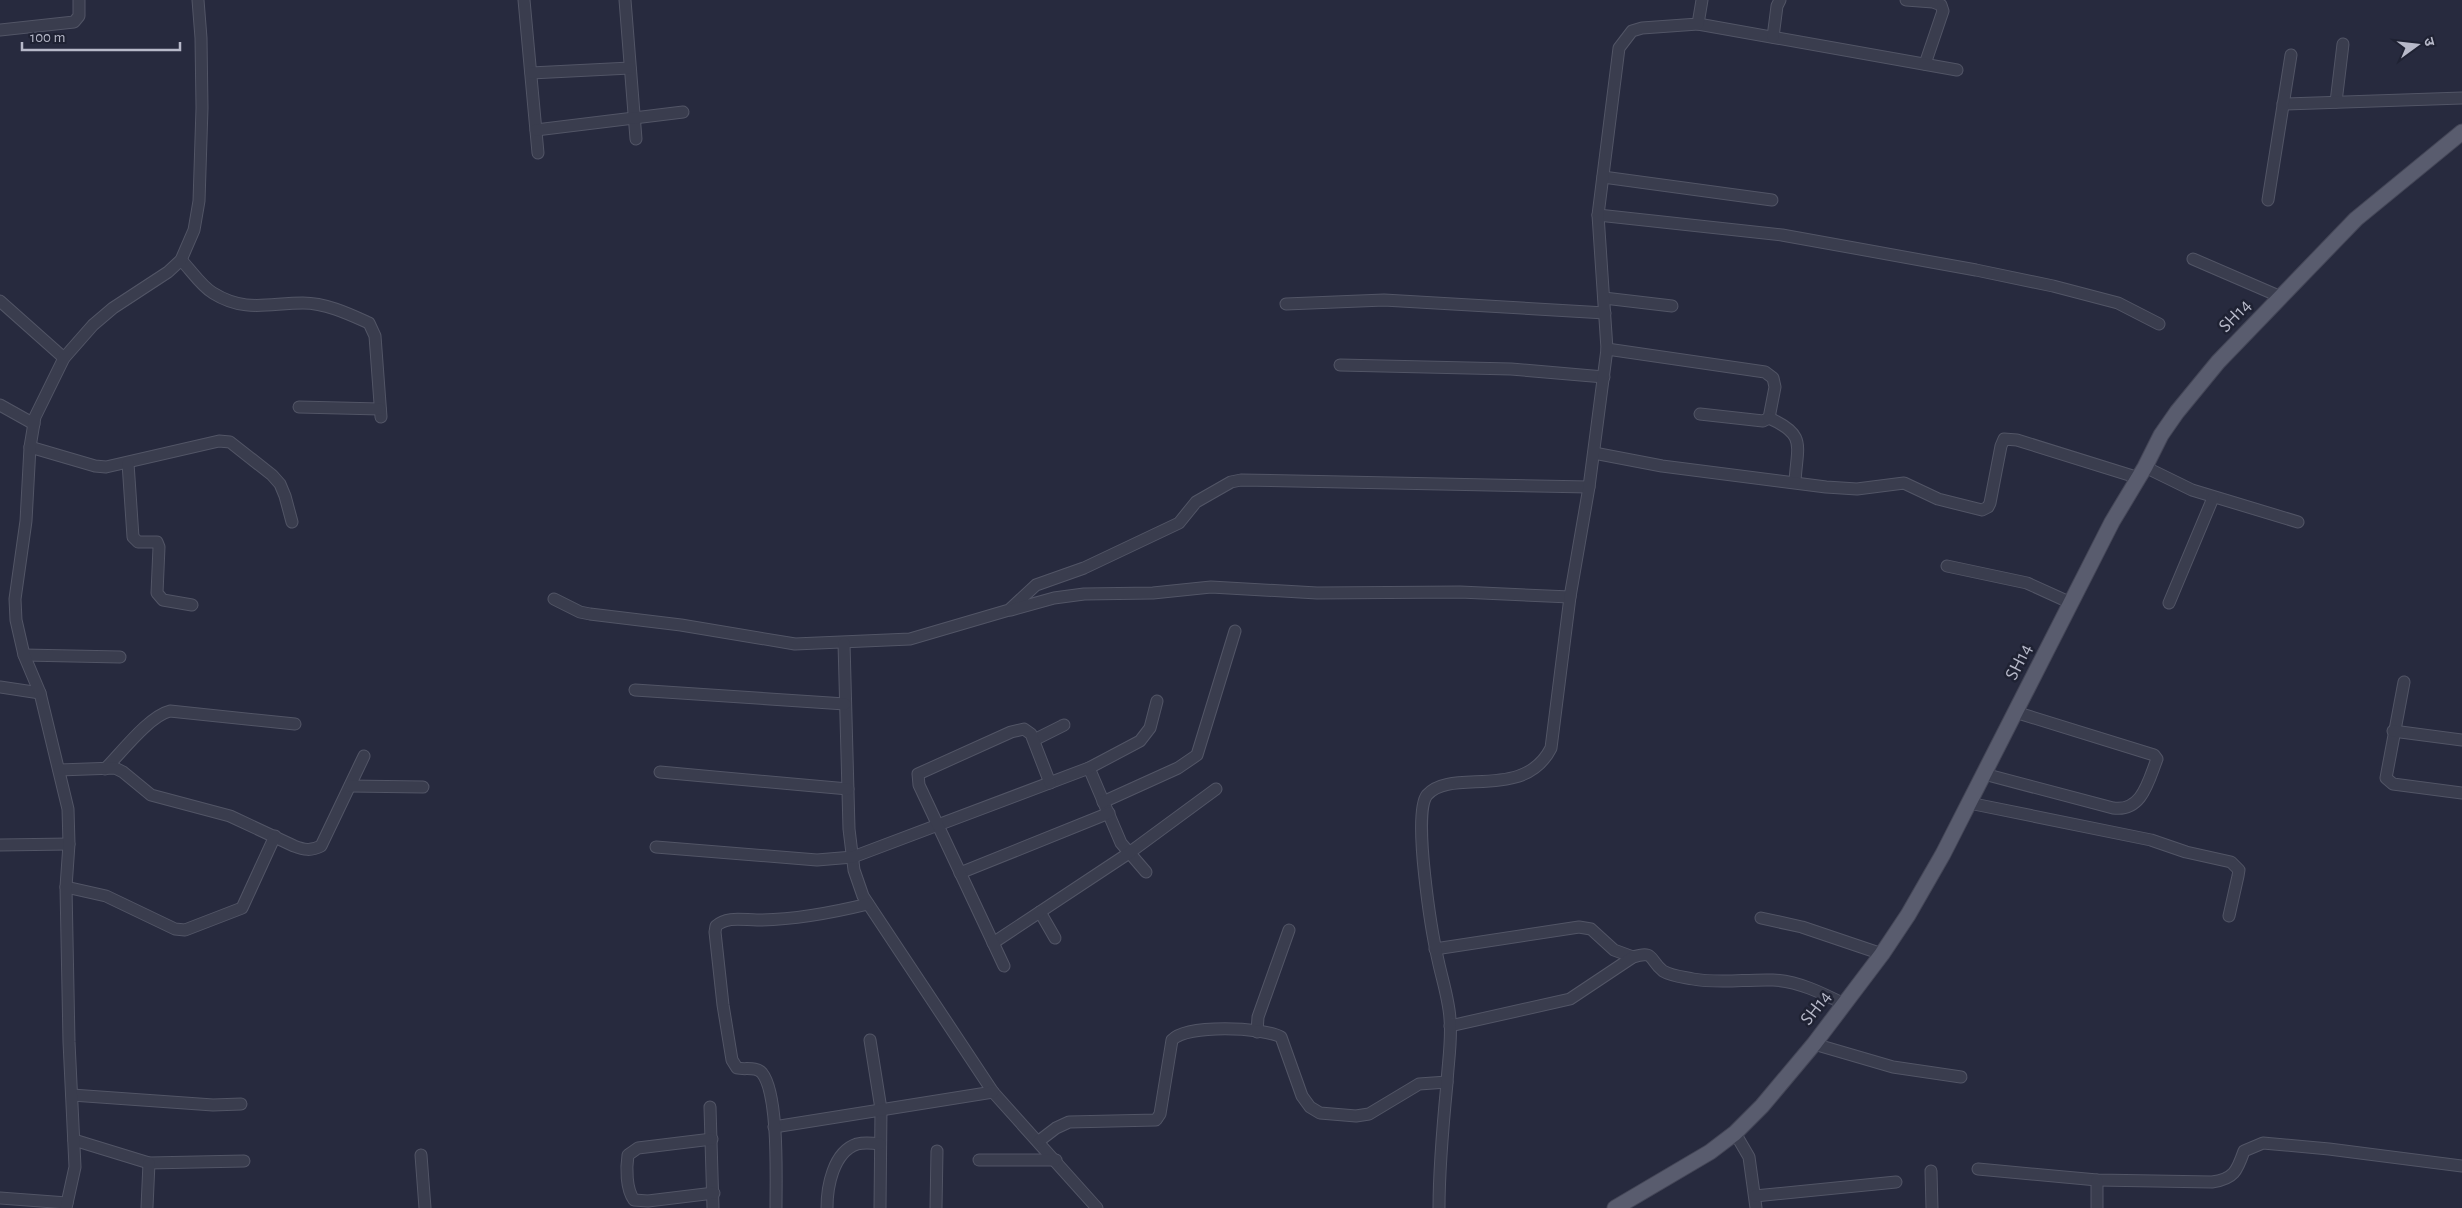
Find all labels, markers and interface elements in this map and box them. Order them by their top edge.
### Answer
scale bar [22,20,180,52]
north arrow [2392,20,2442,70]
text: 100 m [30,30,65,45]
text: उ [2421,36,2437,48]
street label: SH14 [2215,296,2255,336]
street label: SH14 [2002,641,2036,683]
street label: SH14 [1797,987,1835,1029]

